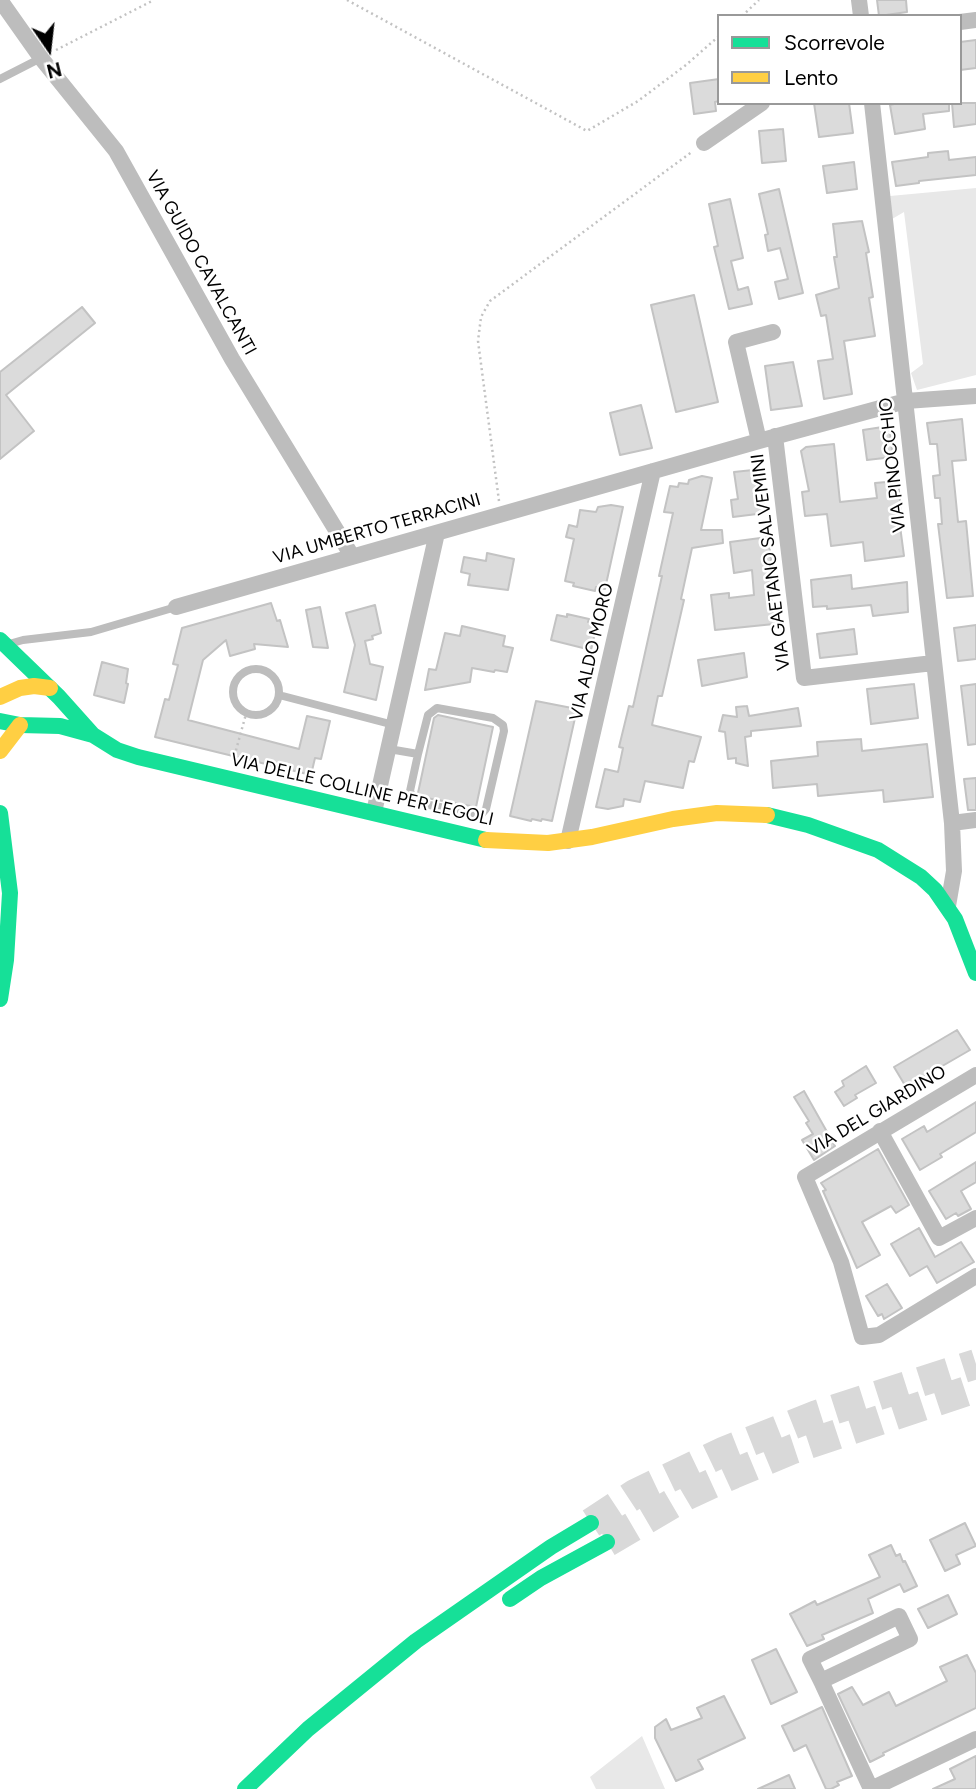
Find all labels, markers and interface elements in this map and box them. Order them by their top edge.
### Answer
north arrow [14,14,84,84]
legend [717,14,962,105]
text: Scorrevole [784,30,885,55]
text: N [44,57,64,83]
text: Lento [784,65,838,90]
street label: VIA GUIDO CAVALCANTI [141,167,261,359]
street label: VIA PINOCCHIO [875,396,911,534]
street label: VIA GAETANO SALVEMINI [747,452,795,672]
street label: VIA UMBERTO TERRACINI [271,489,483,569]
street label: VIA ALDO MORO [566,581,618,723]
street label: VIA DELLE COLLINE PER LEGOLI [228,749,496,831]
street label: VIA DEL GIARDINO [804,1061,950,1161]

